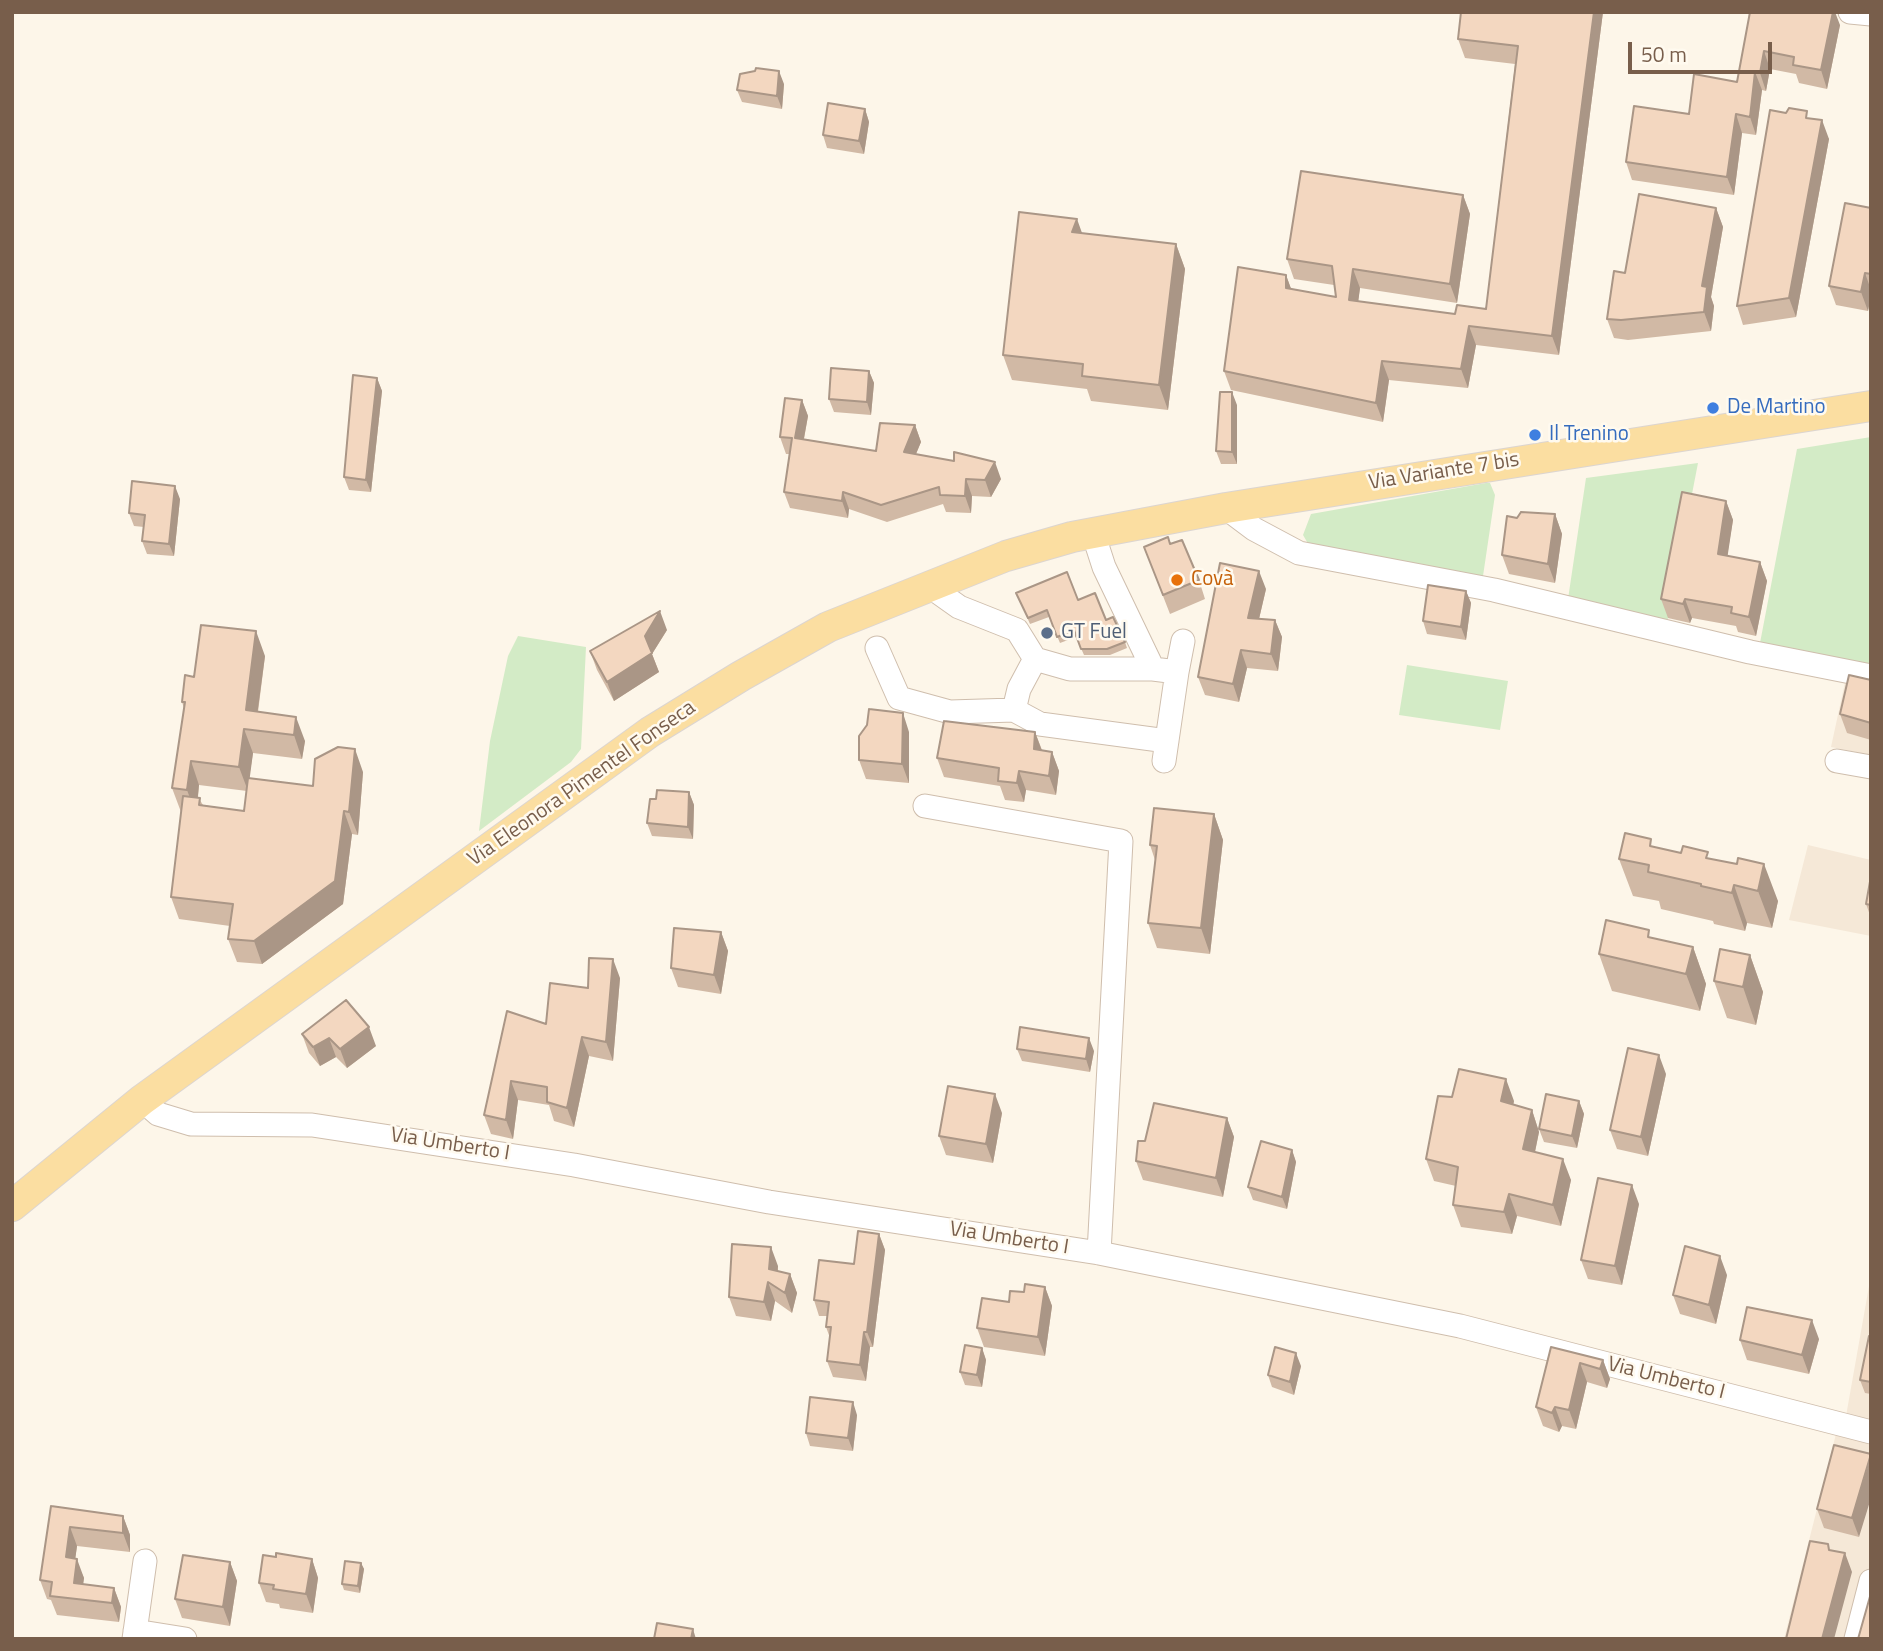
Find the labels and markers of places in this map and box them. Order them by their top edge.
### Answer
place label: De Martino [1727,395,1826,421]
marker: De Martino [1705,400,1721,416]
place label: Il Trenino [1549,422,1629,448]
marker: Il Trenino [1527,427,1543,443]
place label: Covà [1191,567,1234,593]
marker: Covà [1169,572,1185,588]
place label: GT Fuel [1061,620,1127,646]
marker: GT Fuel [1039,625,1055,641]

